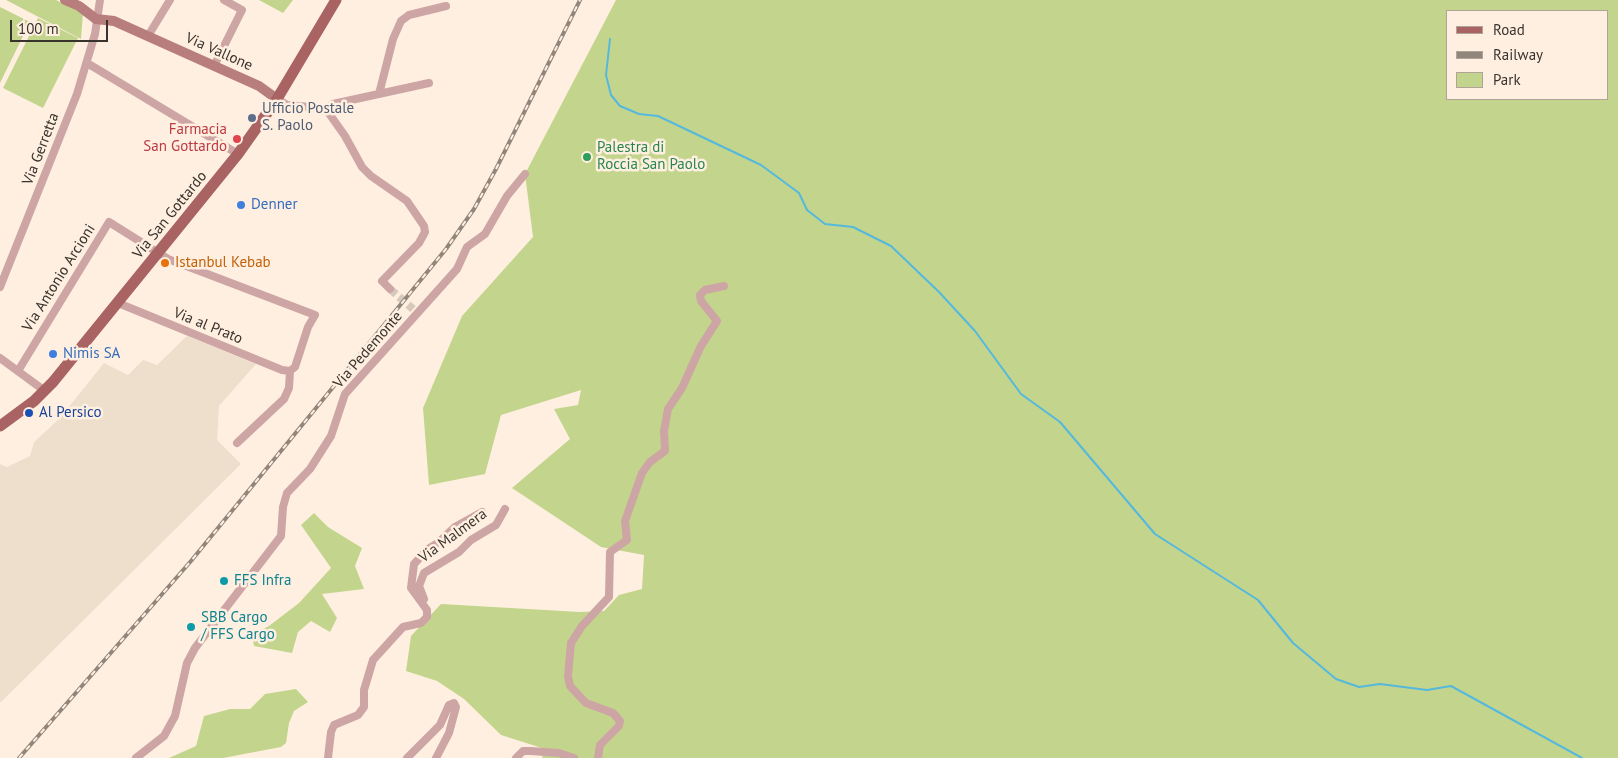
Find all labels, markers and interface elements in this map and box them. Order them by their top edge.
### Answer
scale bar [12,10,110,42]
legend [1446,10,1608,100]
text: 100 m [18,19,59,38]
text: Road [1493,20,1525,39]
street label: Via Vallone [183,29,255,75]
text: Railway [1493,45,1543,64]
text: Park [1493,70,1521,89]
place label: Ufficio Postale S. Paolo [262,100,354,135]
street label: Via Gerretta [19,110,63,188]
marker: Ufficio Postale S. Paolo [246,112,258,124]
place label: Farmacia San Gottardo [143,121,227,156]
marker: Farmacia San Gottardo [231,133,243,145]
place label: Palestra di Roccia San Paolo [597,139,705,174]
marker: Palestra di Roccia San Paolo [581,151,593,163]
street label: Via San Gottardo [129,168,211,262]
place label: Denner [251,196,298,214]
marker: Denner [235,199,247,211]
street label: Via Antonio Arcioni [19,221,99,335]
place label: Istanbul Kebab [175,254,271,272]
marker: Istanbul Kebab [159,257,171,269]
street label: Via al Prato [171,304,245,348]
street label: Via Pedemonte [330,308,406,392]
place label: Nimis SA [63,345,120,363]
marker: Nimis SA [47,348,59,360]
place label: Al Persico [39,404,102,422]
marker: Al Persico [23,407,35,419]
street label: Via Malmera [415,505,491,567]
place label: FFS Infra [234,572,291,590]
marker: FFS Infra [218,575,230,587]
place label: SBB Cargo / FFS Cargo [201,609,275,644]
marker: SBB Cargo / FFS Cargo [185,621,197,633]

